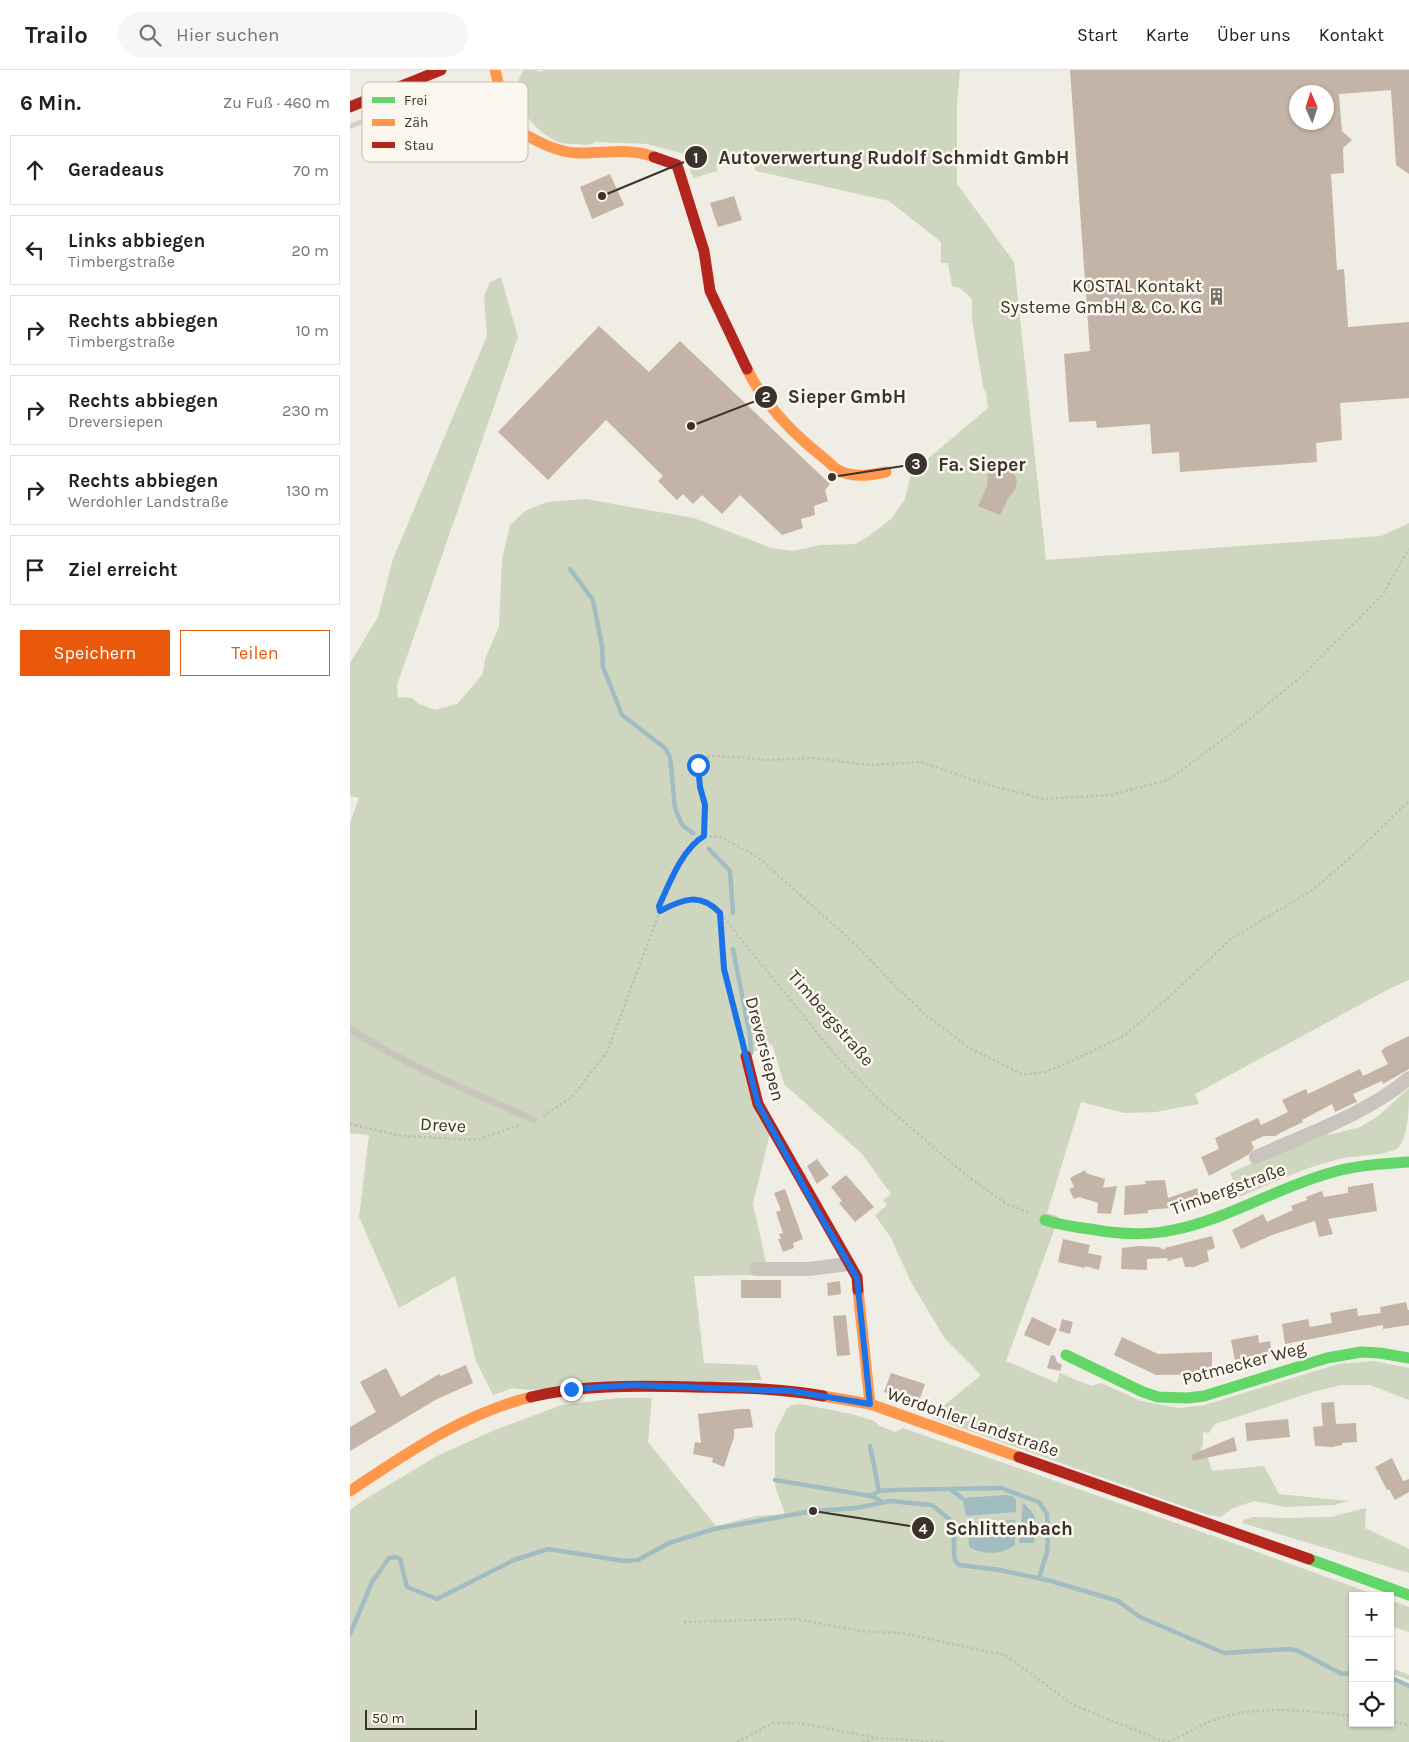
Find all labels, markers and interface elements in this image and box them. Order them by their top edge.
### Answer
search box [118,12,468,57]
text: Trailo [25,21,88,49]
icon: search [136,21,164,49]
text: Hier suchen [176,24,279,46]
text: Start [1077,24,1118,46]
text: Karte [1146,24,1189,46]
text: Über uns [1217,24,1291,46]
text: Kontakt [1319,24,1384,46]
legend [362,82,528,162]
north arrow [1289,85,1334,130]
text: 6 Min. [20,91,81,115]
text: Frei [404,92,428,109]
text: Zu Fuß · 460 m [223,93,330,112]
text: Zäh [404,114,428,131]
text: Stau [404,137,434,154]
callout: Autoverwertung Rudolf Schmidt GmbH [684,140,1079,174]
text: Autoverwertung Rudolf Schmidt GmbH [719,147,1069,169]
text: 1 [693,149,699,167]
icon: ahead [21,156,49,184]
text: Geradeaus [68,159,164,181]
text: 70 m [293,161,329,180]
text: Links abbiegen [68,230,205,252]
icon: left [21,236,49,264]
text: 20 m [291,241,329,260]
text: Timbergstraße [68,252,175,271]
place label: KOSTAL Kontakt Systeme GmbH & Co. KG [1000,275,1202,318]
building icon: KOSTAL Kontakt Systeme GmbH & Co. KG [1206,286,1226,306]
text: Rechts abbiegen [68,310,218,332]
icon: right [21,316,49,344]
text: 10 m [295,321,329,340]
text: Timbergstraße [68,332,175,351]
callout: Sieper GmbH [753,380,916,414]
text: Sieper GmbH [788,386,906,408]
text: 2 [761,388,771,406]
text: Rechts abbiegen [68,390,218,412]
icon: right [21,396,49,424]
text: 230 m [282,401,329,420]
text: Dreversiepen [68,412,163,431]
callout: Fa. Sieper [904,447,1036,481]
text: Fa. Sieper [938,454,1026,476]
text: 3 [911,455,921,473]
text: Rechts abbiegen [68,470,218,492]
icon: right [21,476,49,504]
text: 130 m [286,481,329,500]
text: Werdohler Landstraße [68,492,228,511]
icon: arrive [21,556,49,584]
text: Ziel erreicht [68,559,178,581]
button: Speichern [20,630,170,676]
button: Teilen [180,630,330,676]
route start [687,754,710,777]
street label: Timbergstraße [783,965,879,1071]
street label: Dreversiepen [741,994,789,1104]
street label: Dreve [419,1113,467,1137]
street label: Timbergstraße [1168,1158,1288,1220]
street label: Potmecker Weg [1180,1336,1308,1390]
route end [560,1378,583,1401]
street label: Werdohler Landstraße [884,1382,1062,1462]
callout: Schlittenbach [910,1511,1083,1545]
text: Schlittenbach [945,1518,1073,1540]
text: 4 [919,1520,928,1538]
map controls [1349,1592,1394,1727]
button: + [1349,1592,1394,1637]
button: − [1349,1637,1394,1682]
button: locate [1349,1682,1394,1727]
scale bar [365,1707,478,1730]
text: 50 m [372,1710,405,1727]

